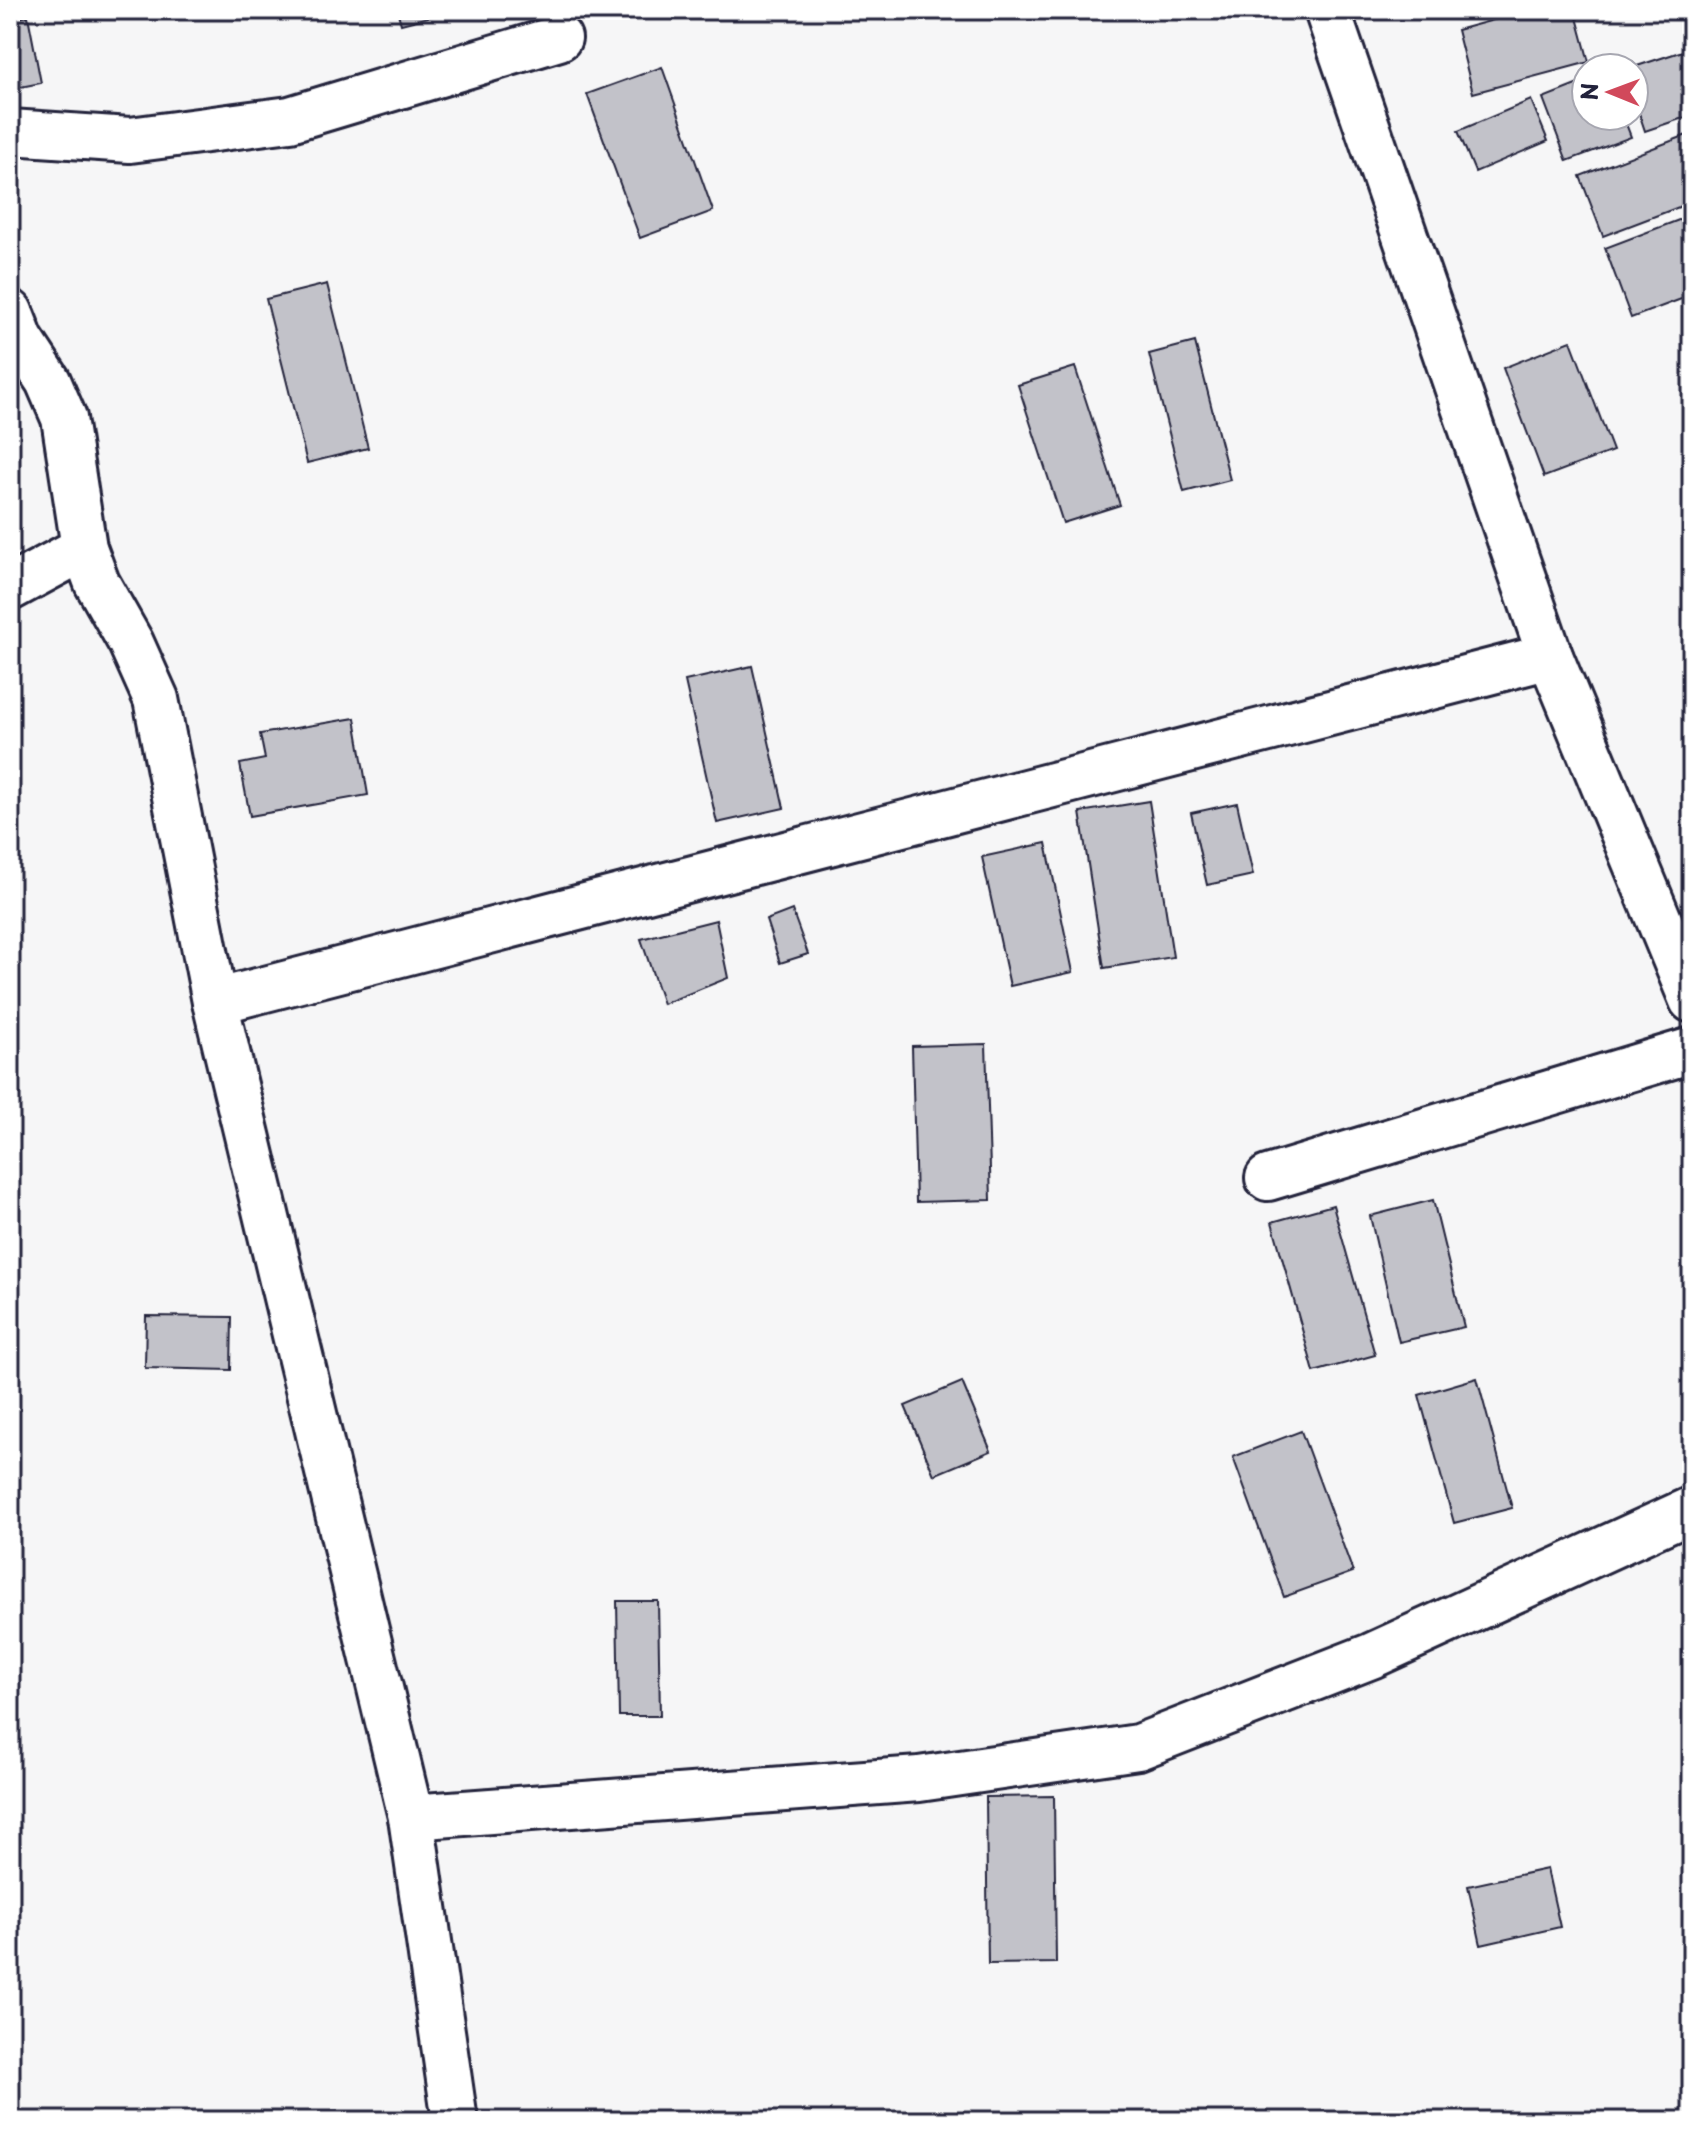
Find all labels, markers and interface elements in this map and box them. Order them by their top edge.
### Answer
north arrow [1570,52,1650,132]
text: N [1572,83,1605,101]

